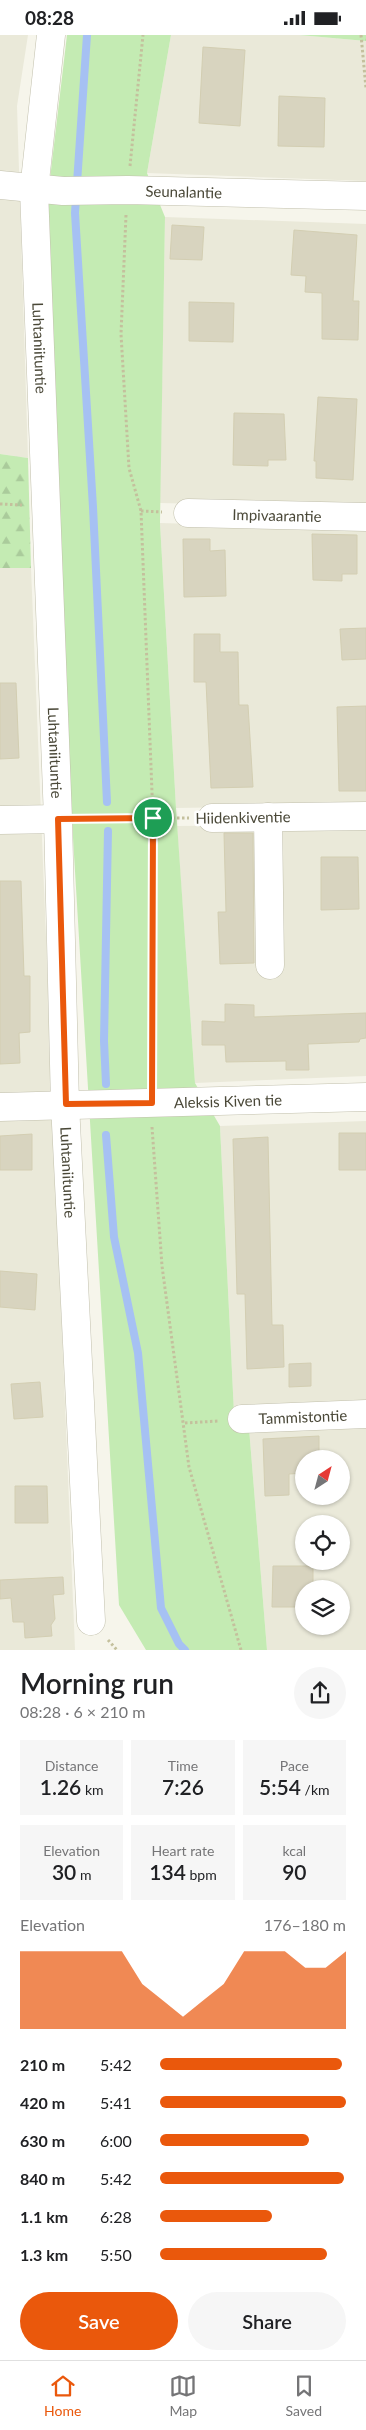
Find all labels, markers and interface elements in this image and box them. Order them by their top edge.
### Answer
text: 08:28 [25,6,74,29]
street label: Seunalantie [145,181,222,201]
street label: Luhtaniituntie [29,302,51,394]
street label: Impivaarantie [232,505,322,525]
street label: Luhtaniituntie [45,707,66,799]
pin [132,797,174,839]
icon: arrive [139,804,167,832]
street label: Hiidenkiventie [195,807,291,827]
street label: Aleksis Kiven tie [174,1090,282,1111]
street label: Luhtaniituntie [57,1126,80,1219]
street label: Tammistontie [258,1406,348,1427]
north arrow [295,1450,350,1505]
map controls [295,1450,350,1635]
button: locate [295,1515,350,1570]
button: layers [295,1580,350,1635]
text: Morning run [20,1666,174,1700]
button: share [294,1667,346,1719]
text: 08:28 · 6 × 210 m [20,1702,145,1721]
text: Distance [45,1757,99,1774]
text: Time [168,1757,198,1774]
text: Pace [280,1757,309,1774]
text: 1.26 [40,1774,81,1799]
text: 7:26 [162,1774,204,1799]
text: 5:54 [259,1774,301,1799]
text: km [81,1781,104,1798]
text: /km [301,1781,330,1798]
text: Elevation [43,1842,100,1859]
text: Heart rate [152,1842,214,1859]
text: kcal [282,1842,306,1859]
text: 30 [52,1859,76,1884]
text: 134 [149,1859,186,1884]
text: 90 [282,1859,307,1884]
text: m [76,1866,91,1883]
text: bpm [186,1866,217,1883]
text: Elevation [20,1915,85,1934]
text: 176–180 m [264,1915,346,1934]
text: 210 m [20,2055,65,2074]
text: 5:42 [100,2055,132,2074]
text: 420 m [20,2093,65,2112]
text: 5:41 [100,2093,132,2112]
text: 630 m [20,2131,65,2150]
text: 6:00 [100,2131,132,2150]
text: 840 m [20,2169,65,2188]
text: 5:42 [100,2169,132,2188]
text: 1.1 km [20,2207,68,2226]
text: 6:28 [100,2207,132,2226]
text: 1.3 km [20,2245,68,2264]
text: 5:50 [100,2245,132,2264]
button: Save [20,2292,178,2350]
button: Share [188,2292,346,2350]
tab: Home [44,2372,81,2419]
tab: Map [169,2372,197,2419]
tab: Saved [285,2372,322,2419]

